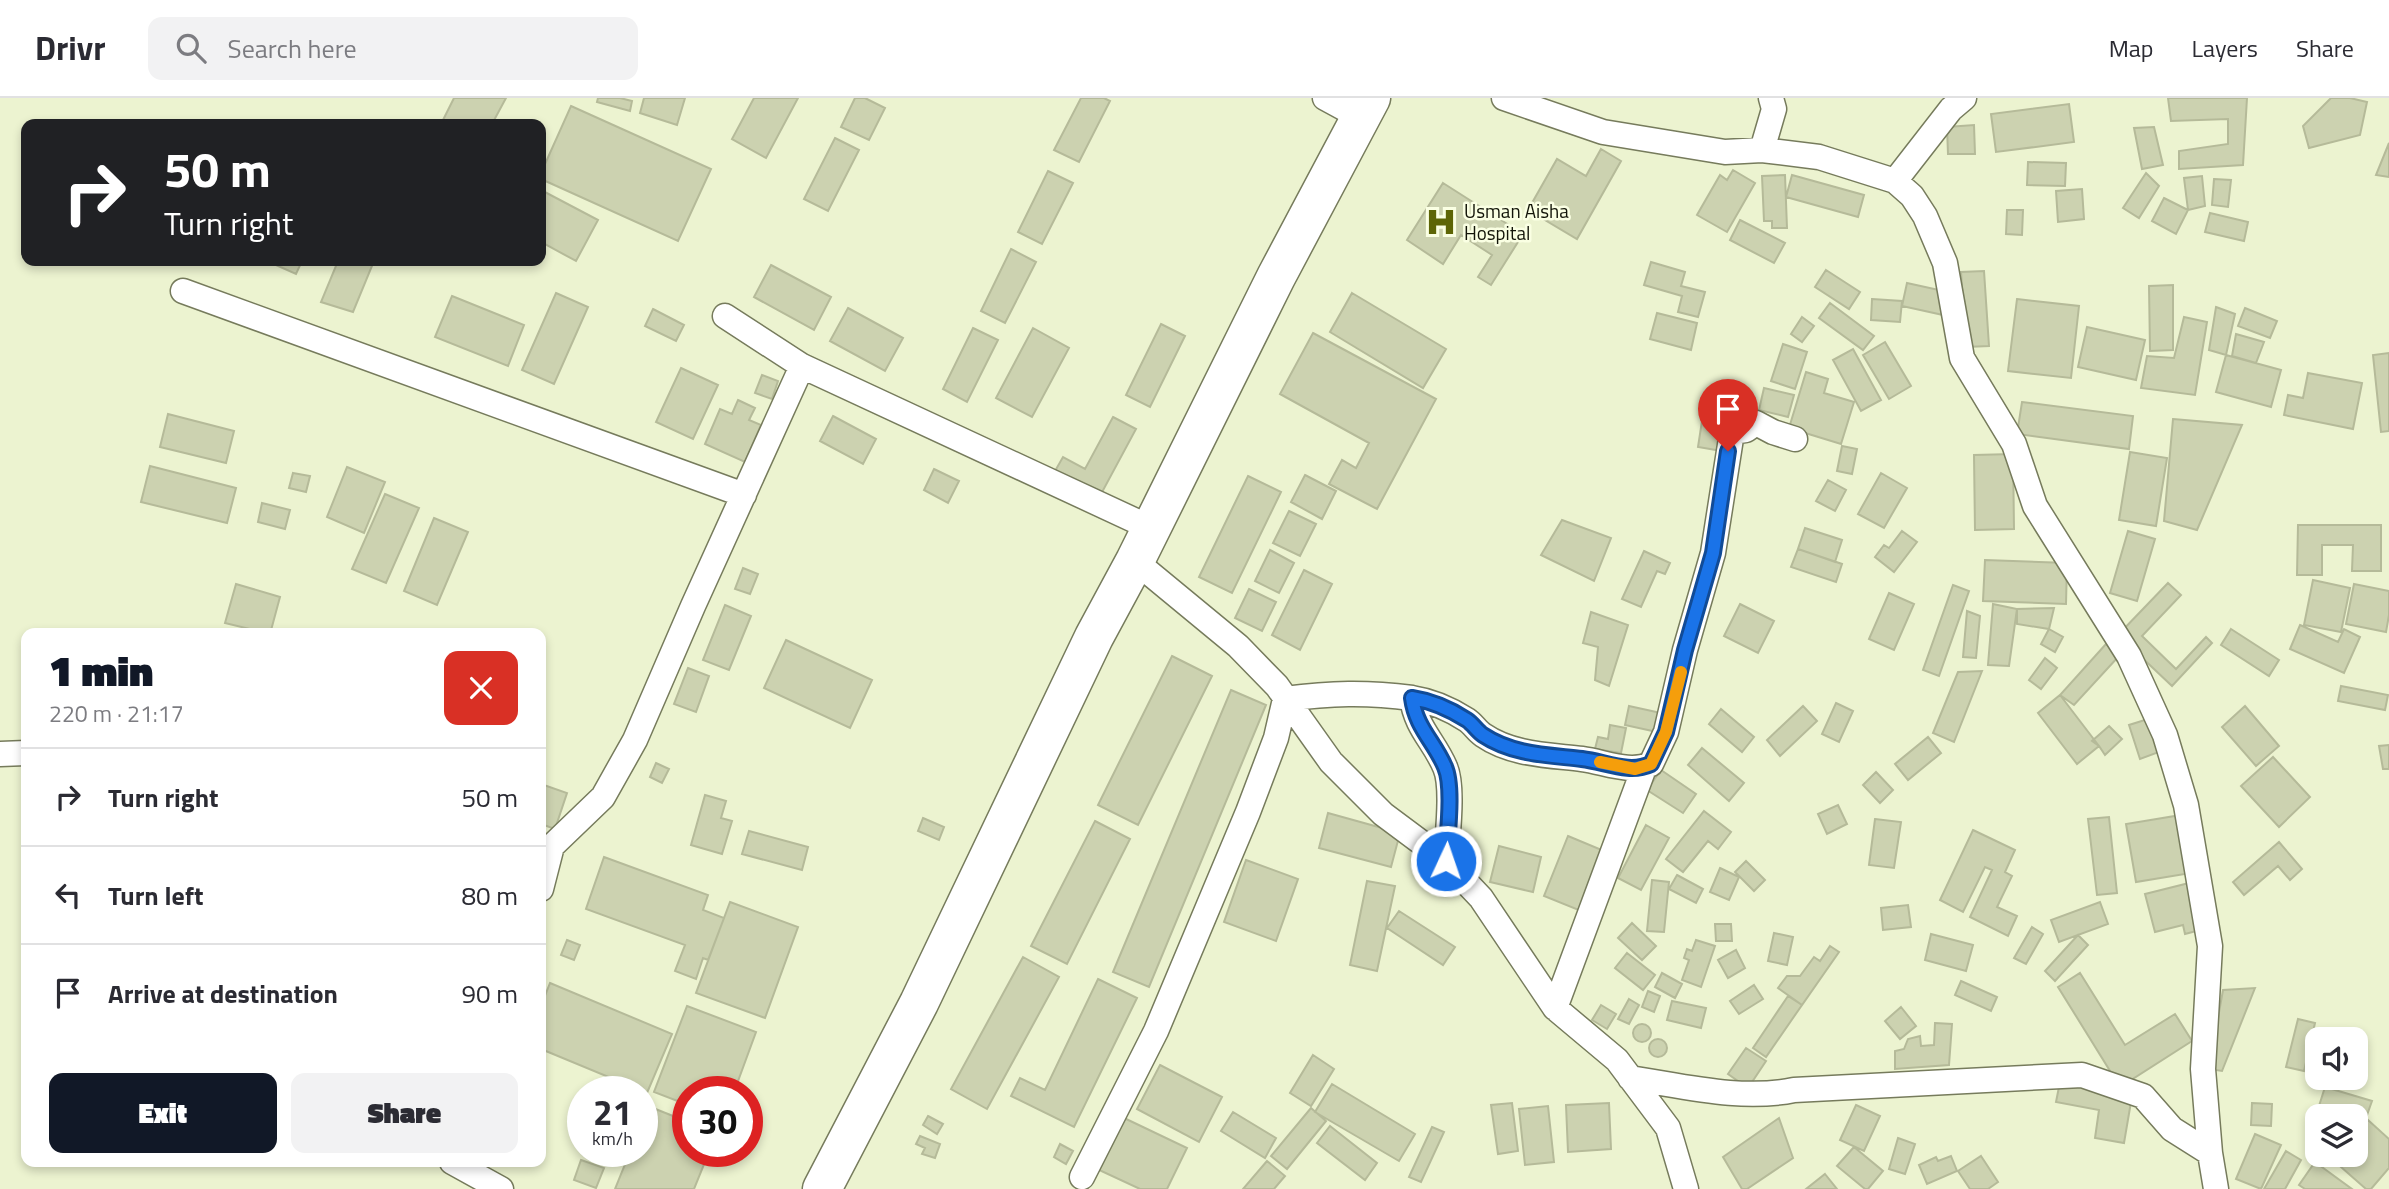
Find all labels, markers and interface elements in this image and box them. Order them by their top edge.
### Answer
search box [148,17,638,80]
text: Drivr [35,23,106,73]
icon: search [172,29,210,67]
text: Search here [228,29,357,68]
text: Map [2109,30,2154,66]
text: Layers [2192,30,2258,66]
text: Share [2296,30,2354,66]
text: 50 m [164,131,271,206]
icon: right [49,147,140,238]
place label: Usman Aisha Hospital [1464,196,1569,247]
text: Turn right [164,199,293,247]
hospital icon: Usman Aisha Hospital [1424,205,1458,239]
pin [1698,379,1758,451]
icon: arrive [1709,390,1747,428]
text: 1 min [49,638,153,702]
button: close [444,651,518,725]
text: 220 m · 21:17 [49,696,184,731]
icon: right [49,778,87,816]
text: Turn right [108,778,219,817]
text: 50 m [461,778,518,817]
position arrow [1409,824,1483,898]
icon: left [49,876,87,914]
text: Turn left [108,876,203,915]
text: 80 m [461,876,518,915]
icon: arrive [49,974,87,1012]
text: Arrive at destination [108,974,338,1013]
text: 90 m [461,974,518,1013]
map controls [2305,1027,2368,1167]
button: sound [2305,1027,2368,1090]
button: Exit [49,1073,277,1153]
button: Share [291,1073,518,1153]
speed limit sign: 30 [672,1076,763,1167]
text: 21 [593,1085,632,1139]
button: layers [2305,1104,2368,1167]
text: km/h [592,1125,633,1152]

